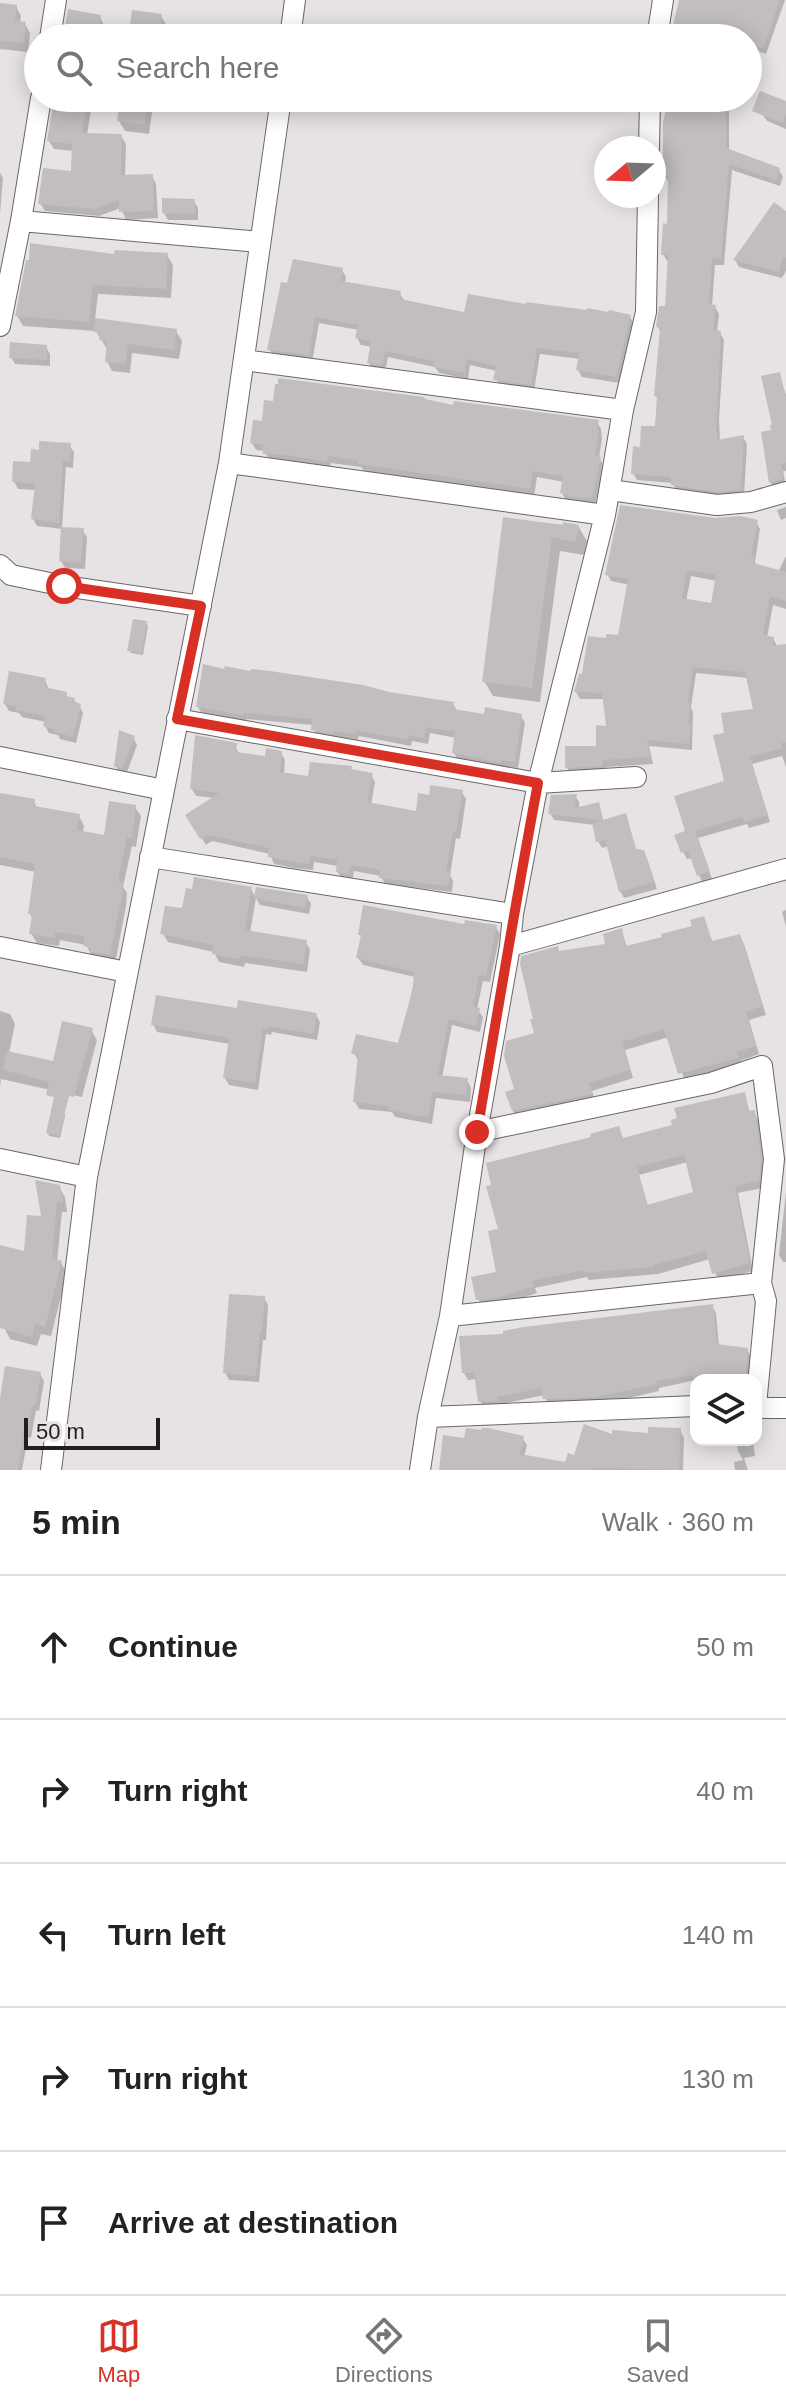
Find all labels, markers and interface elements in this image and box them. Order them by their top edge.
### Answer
search box [24,24,762,112]
icon: search [52,46,96,90]
text: Search here [116,51,279,84]
north arrow [594,136,666,208]
route start [46,568,82,604]
route end [459,1114,495,1150]
map controls [690,1374,762,1446]
button: layers [690,1374,762,1446]
scale bar [24,1414,160,1450]
text: 50 m [36,1419,85,1444]
text: 5 min [32,1503,121,1541]
text: Walk · 360 m [602,1507,754,1537]
icon: ahead [32,1625,76,1669]
text: Continue [108,1630,238,1663]
text: 50 m [696,1632,754,1662]
icon: right [32,1769,76,1813]
text: Turn right [108,1774,247,1807]
text: 40 m [696,1776,754,1806]
icon: left [32,1913,76,1957]
text: Turn left [108,1918,226,1951]
text: 140 m [682,1920,754,1950]
icon: right [32,2057,76,2101]
text: Turn right [108,2062,247,2095]
text: 130 m [682,2064,754,2094]
icon: arrive [32,2201,76,2245]
text: Arrive at destination [108,2206,398,2239]
tab: Map [97,2314,141,2388]
tab: Directions [335,2314,433,2388]
tab: Saved [627,2314,689,2388]

